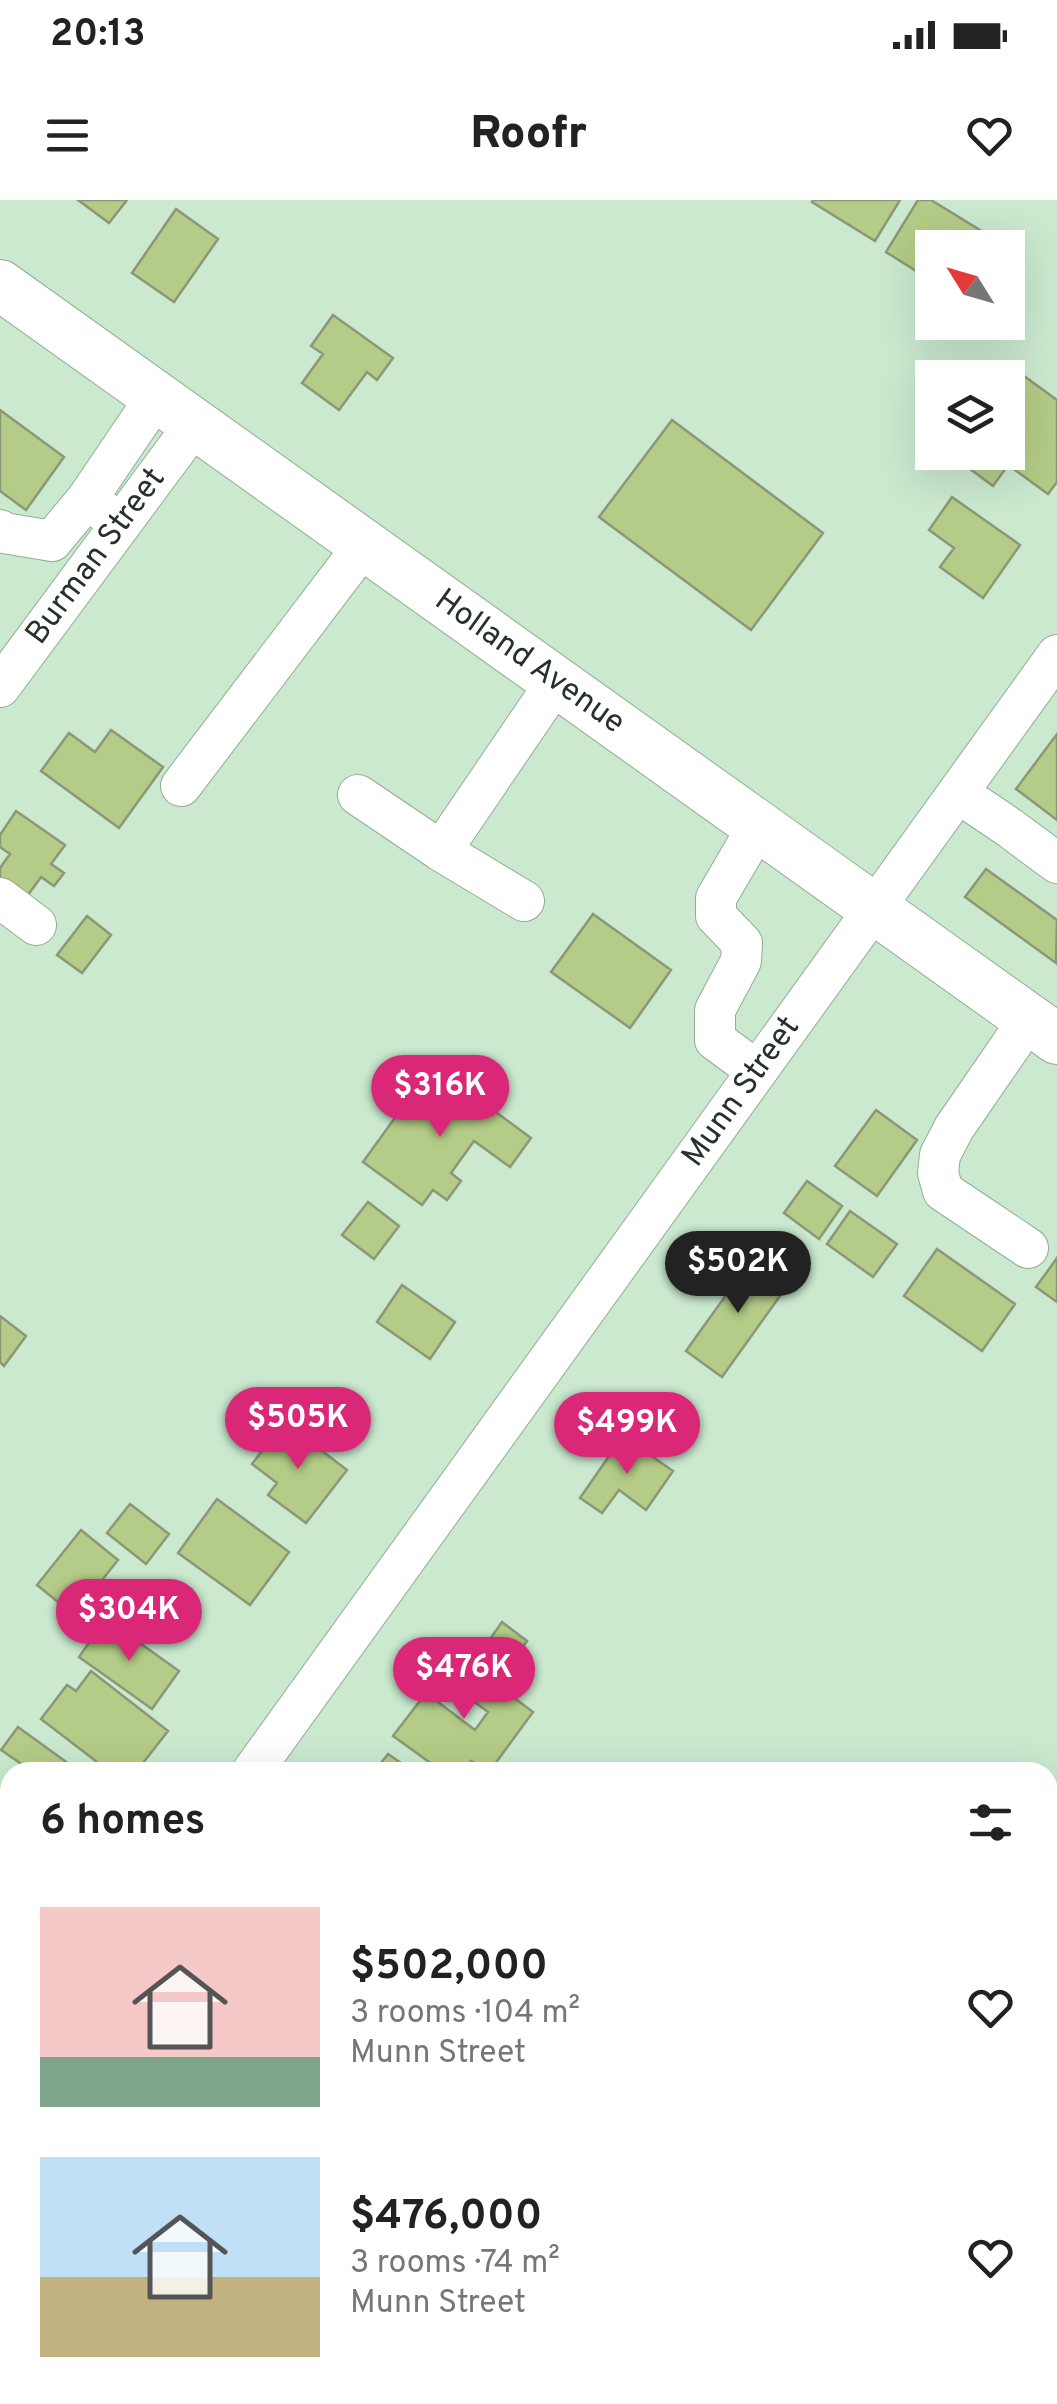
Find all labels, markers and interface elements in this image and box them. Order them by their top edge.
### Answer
text: 20:13 [50,11,145,60]
text: Roofr [470,107,587,164]
icon: menu [40,108,95,163]
icon: heart [962,108,1017,163]
north arrow [915,230,1025,340]
map controls [915,230,1025,470]
button: layers [915,360,1025,470]
street label: Burman Street [18,461,175,653]
street label: Holland Avenue [426,581,632,744]
street label: Munn Street [674,1009,810,1175]
pin: $316K [370,1055,510,1140]
text: $316K [393,1067,487,1107]
pin: $502K [668,1231,808,1316]
text: $502K [687,1243,789,1283]
pin: $505K [228,1387,368,1472]
pin: $499K [557,1392,697,1477]
text: $505K [247,1399,349,1439]
text: $499K [576,1404,678,1444]
pin: $304K [59,1579,199,1664]
text: $304K [78,1591,180,1631]
pin: $476K [394,1637,534,1722]
text: $476K [415,1649,513,1689]
icon: filters [963,1795,1018,1850]
text: 6 homes [40,1796,205,1849]
text: $502,000 [350,1941,548,1994]
icon: home [120,1947,240,2067]
icon: heart [963,1980,1018,2035]
text: 3 rooms · 104 m² [350,1994,580,2034]
text: Munn Street [350,2034,526,2074]
text: $476,000 [350,2191,542,2244]
icon: home [120,2197,240,2317]
icon: heart [963,2230,1018,2285]
text: 3 rooms · 74 m² [350,2244,560,2284]
text: Munn Street [350,2284,526,2324]

